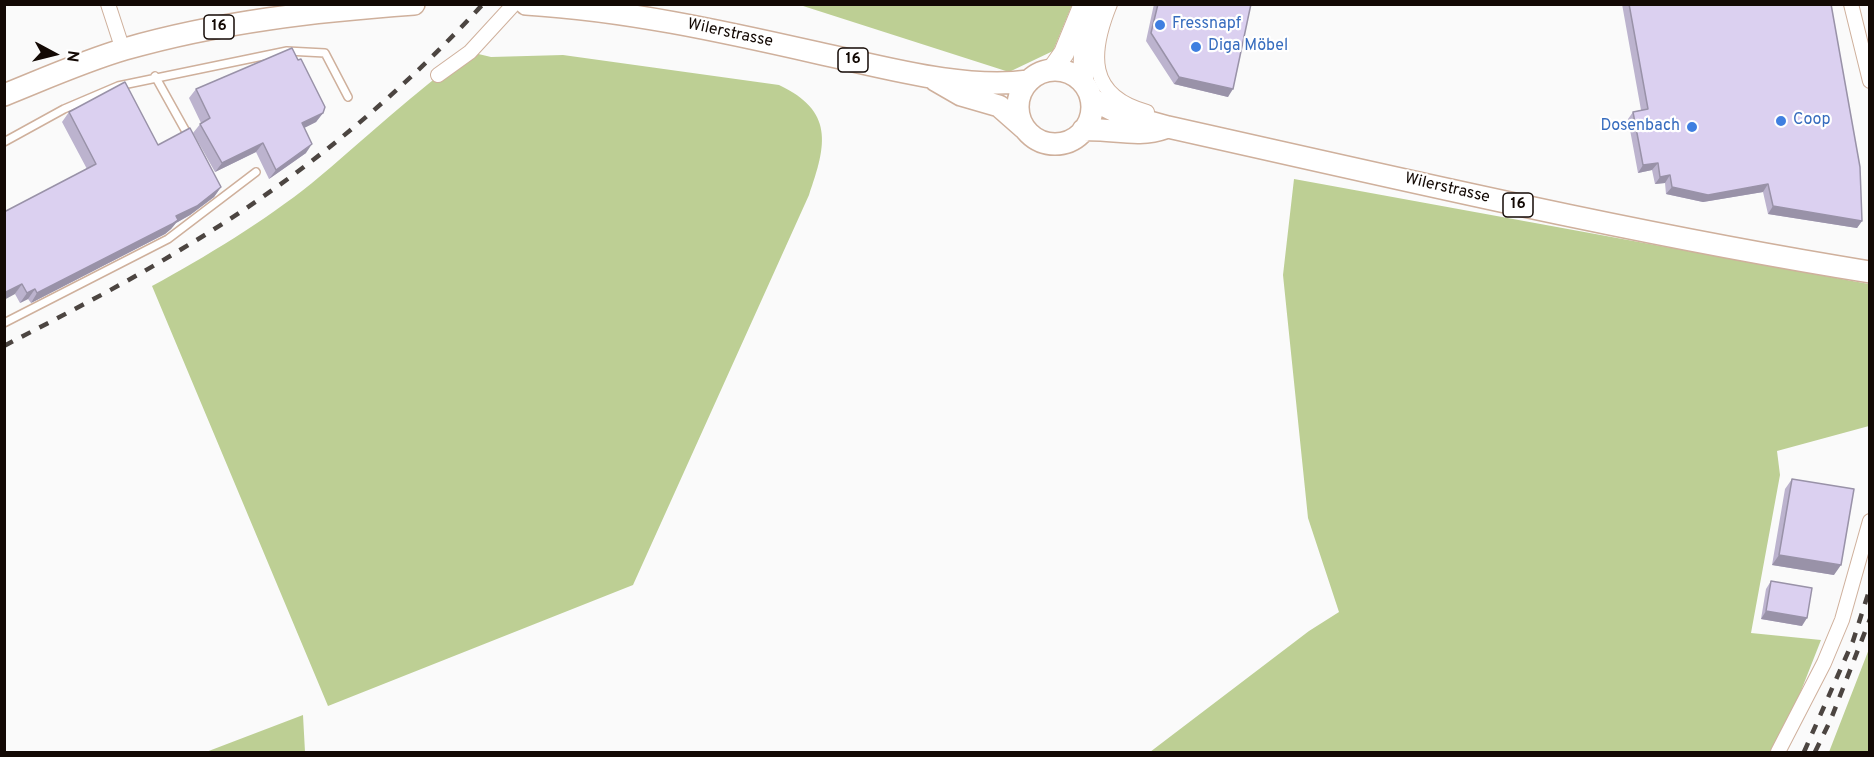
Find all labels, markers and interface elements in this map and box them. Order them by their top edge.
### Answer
road number: 16 [204,15,234,39]
place label: Fressnapf [1172,15,1241,35]
street label: Wilerstrasse [685,16,775,52]
marker: Fressnapf [1153,18,1167,32]
north arrow [24,24,84,84]
place label: Diga Möbel [1208,37,1288,57]
marker: Diga Möbel [1189,40,1203,54]
road number: 16 [838,48,868,72]
text: N [61,49,82,63]
place label: Coop [1793,111,1831,131]
marker: Coop [1774,114,1788,128]
place label: Dosenbach [1600,117,1680,137]
marker: Dosenbach [1685,120,1699,134]
street label: Wilerstrasse [1402,170,1492,208]
road number: 16 [1503,193,1533,217]

